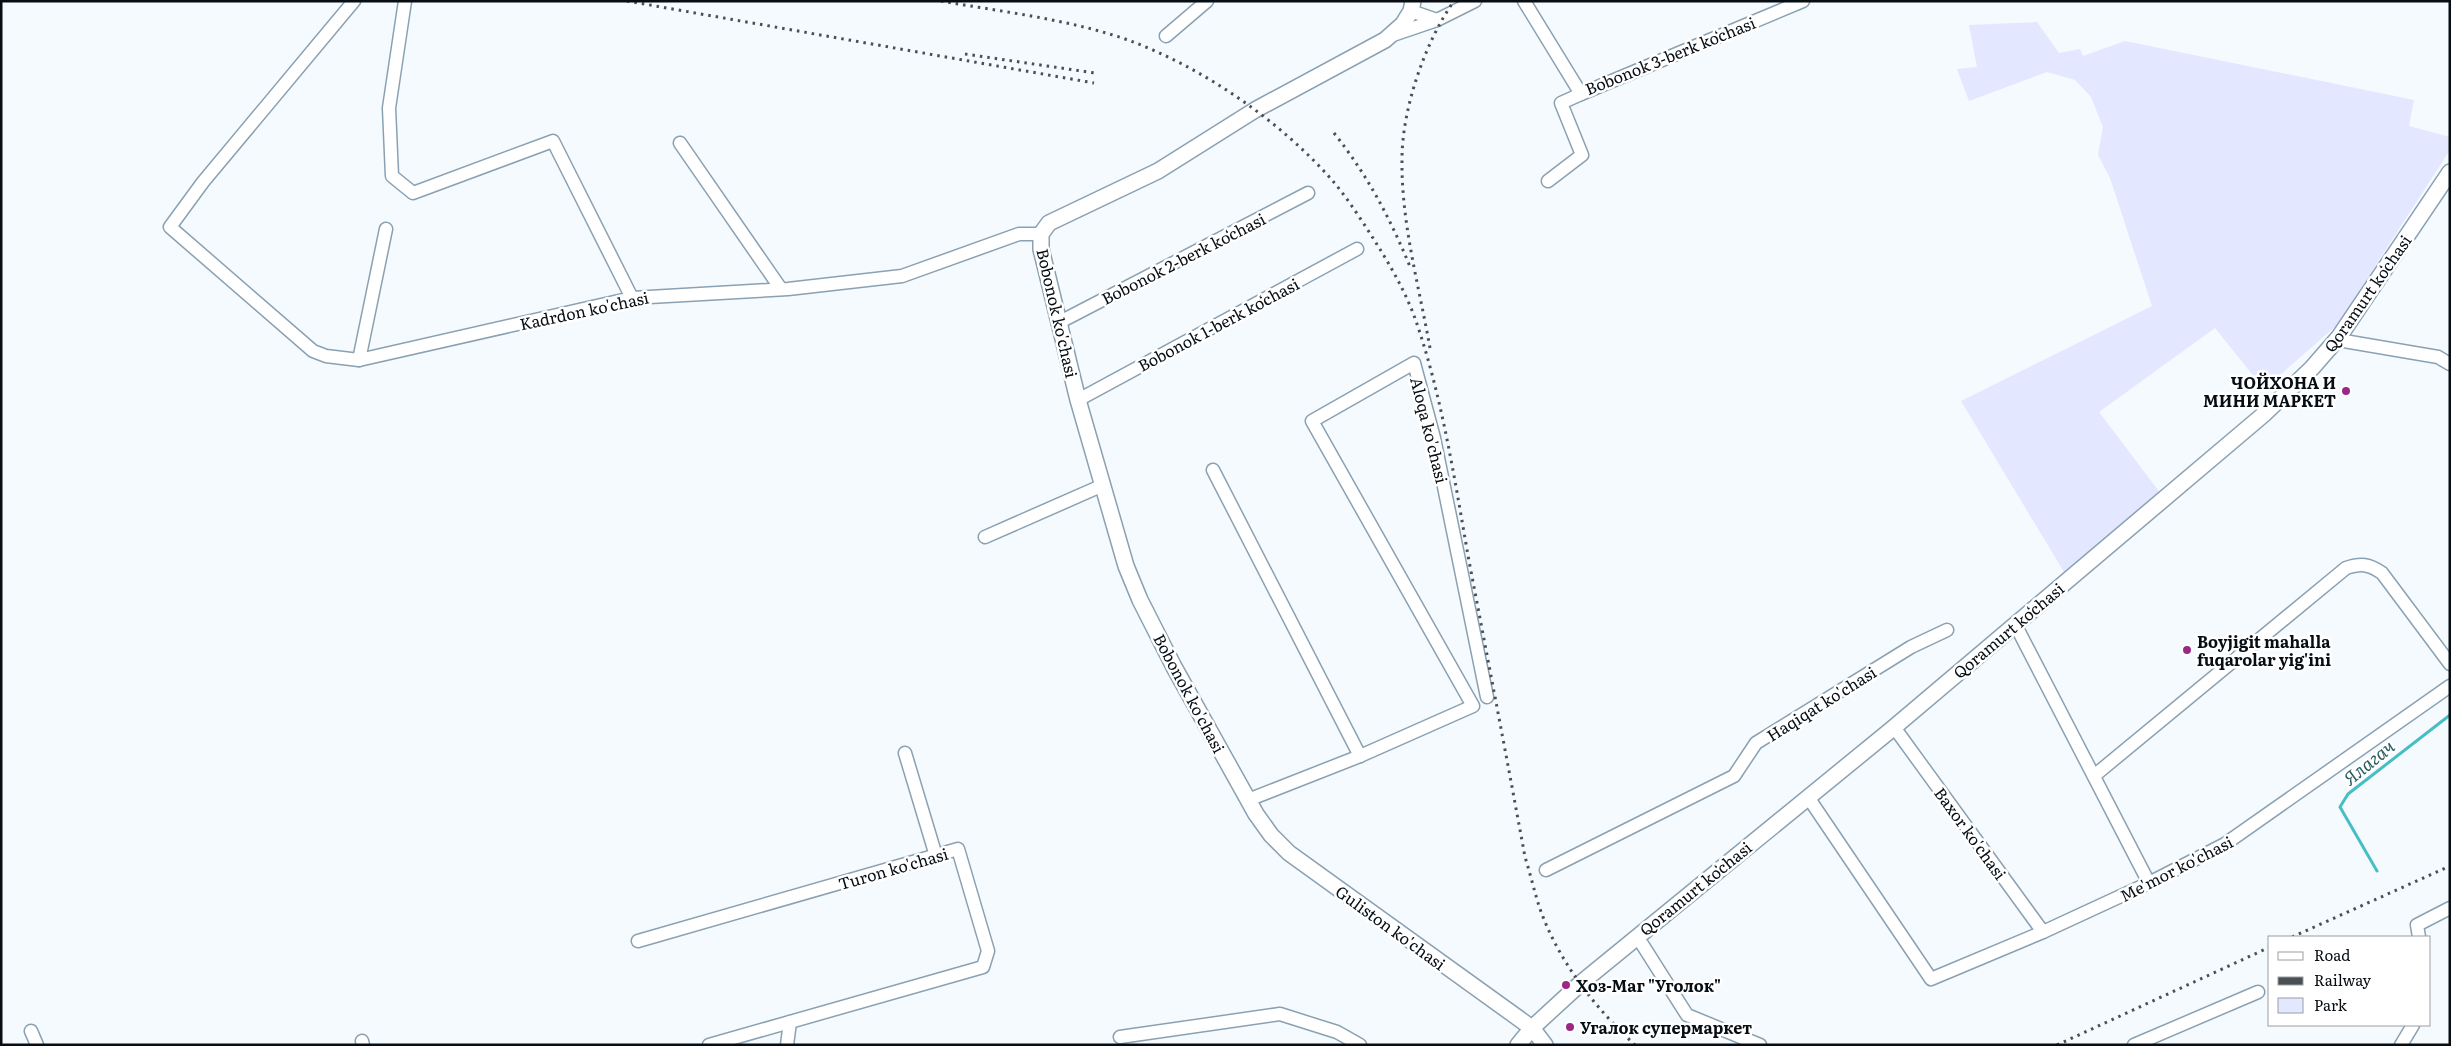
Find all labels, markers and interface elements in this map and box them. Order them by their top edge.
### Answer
street label: Bobonok 3-berk koʻchasi [1581,10,1759,100]
street label: Bobonok 2-berk koʻchasi [1097,206,1269,310]
street label: Qoramurt koʻchasi [2317,229,2417,357]
street label: Bobonok ko'chasi [1031,246,1085,380]
street label: Bobonok 1-berk koʻchasi [1133,271,1303,377]
street label: Kadrdon ko'chasi [517,285,651,335]
place label: ЧОЙХОНА И МИНИ МАРКЕТ [2203,370,2336,412]
street label: Aloqa ko'chasi [1405,374,1455,486]
marker: ЧОЙХОНА И МИНИ МАРКЕТ [2340,385,2352,397]
street label: Qoramurt koʻchasi [1947,576,2069,684]
street label: Bobonok ko'chasi [1148,629,1232,757]
place label: Boyjigit mahalla fuqarolar yig'ini [2197,629,2331,671]
marker: Boyjigit mahalla fuqarolar yig'ini [2181,644,2193,656]
street label: Haqiqat ko'chasi [1761,660,1881,746]
water label: Ялагач [2336,732,2400,791]
street label: Baxor ko'chasi [1929,782,2013,884]
street label: Me'mor ko'chasi [2115,829,2237,907]
street label: Qoramurt koʻchasi [1634,835,1756,941]
street label: Turon ko'chasi [835,841,951,895]
street label: Guliston ko'chasi [1331,879,1451,975]
legend [2268,936,2431,1026]
text: Road [2314,943,2350,966]
text: Railway [2314,968,2372,991]
place label: Хоз-Маг "Уголок" [1576,973,1721,997]
marker: Хоз-Маг "Уголок" [1560,979,1572,991]
text: Park [2314,993,2348,1016]
place label: Угалок супермаркет [1580,1015,1752,1039]
marker: Угалок супермаркет [1564,1021,1576,1033]

